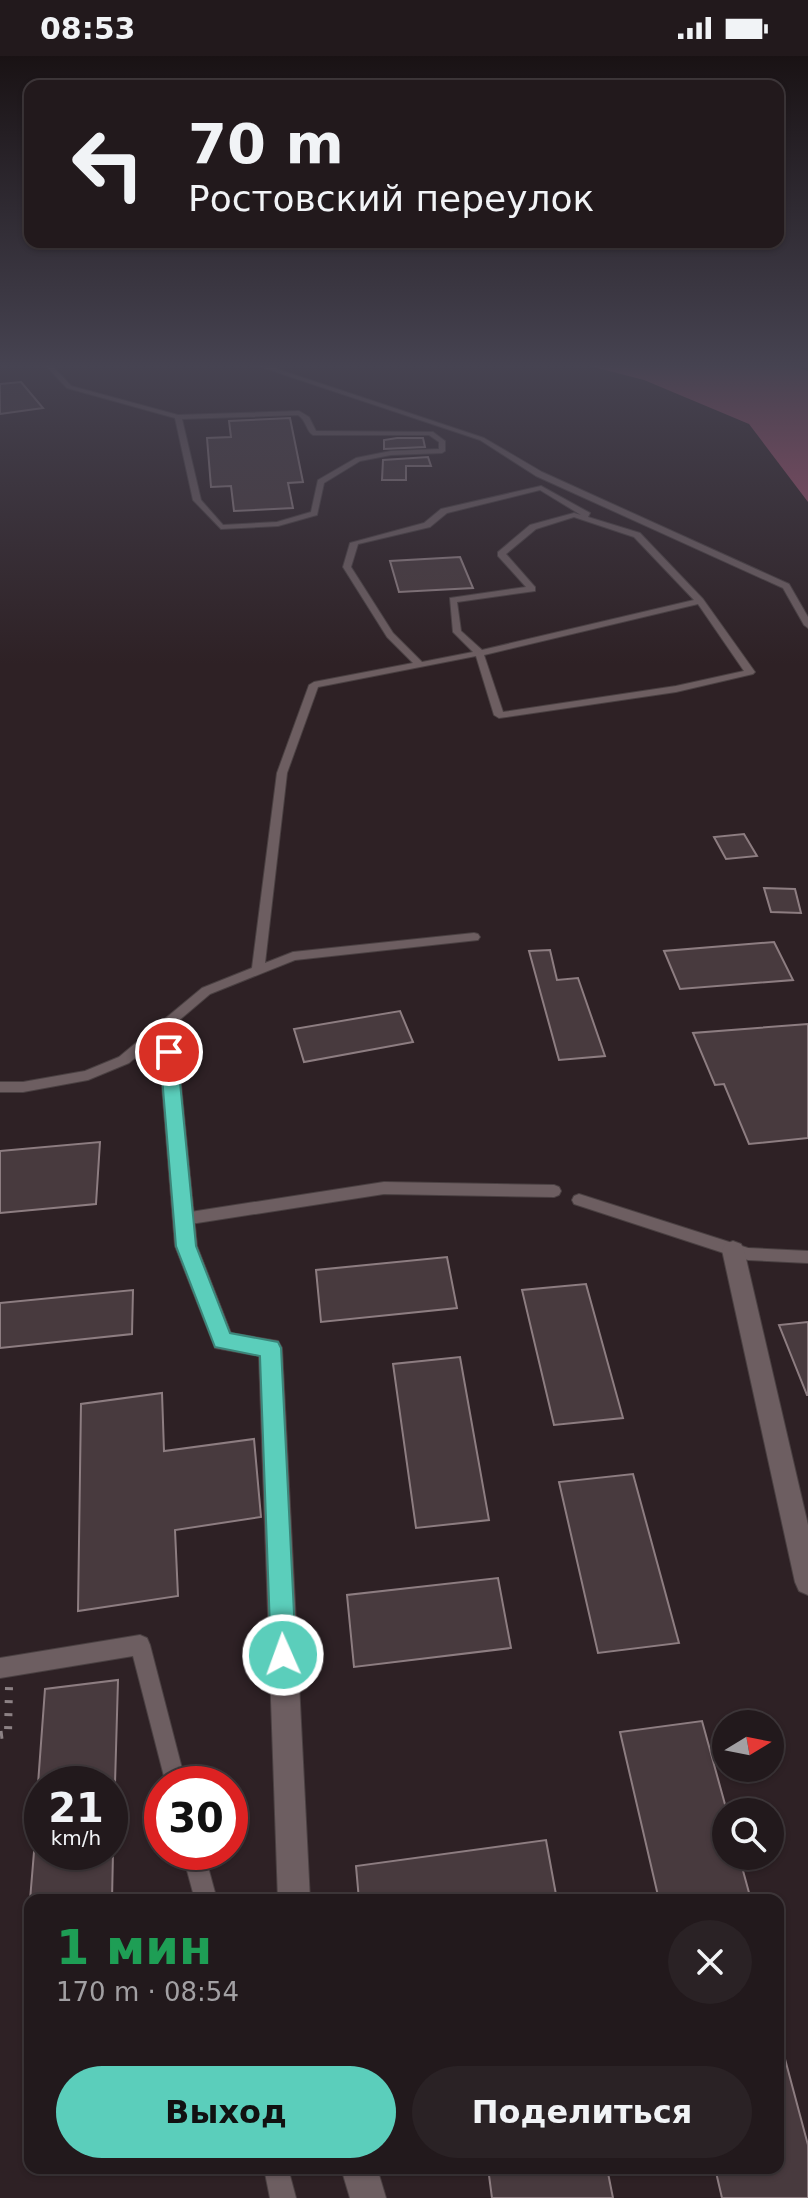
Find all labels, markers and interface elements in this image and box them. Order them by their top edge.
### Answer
text: 08:53 [40,11,136,46]
text: 70 m [188,111,344,176]
icon: left [56,112,160,216]
text: Ростовский переулок [188,178,594,219]
pin [135,1018,203,1086]
icon: arrive [147,1030,191,1074]
position arrow [241,1613,325,1697]
north arrow [712,1710,784,1782]
map controls [712,1710,784,1870]
speed limit sign: 30 [144,1766,248,1870]
text: 21 [48,1785,104,1831]
button: search [712,1798,784,1870]
text: km/h [51,1826,101,1850]
text: 1 мин [56,1919,212,1975]
button: close [668,1920,752,2004]
text: 170 m · 08:54 [56,1977,239,2007]
button: Выход [56,2066,396,2158]
button: Поделиться [412,2066,752,2158]

